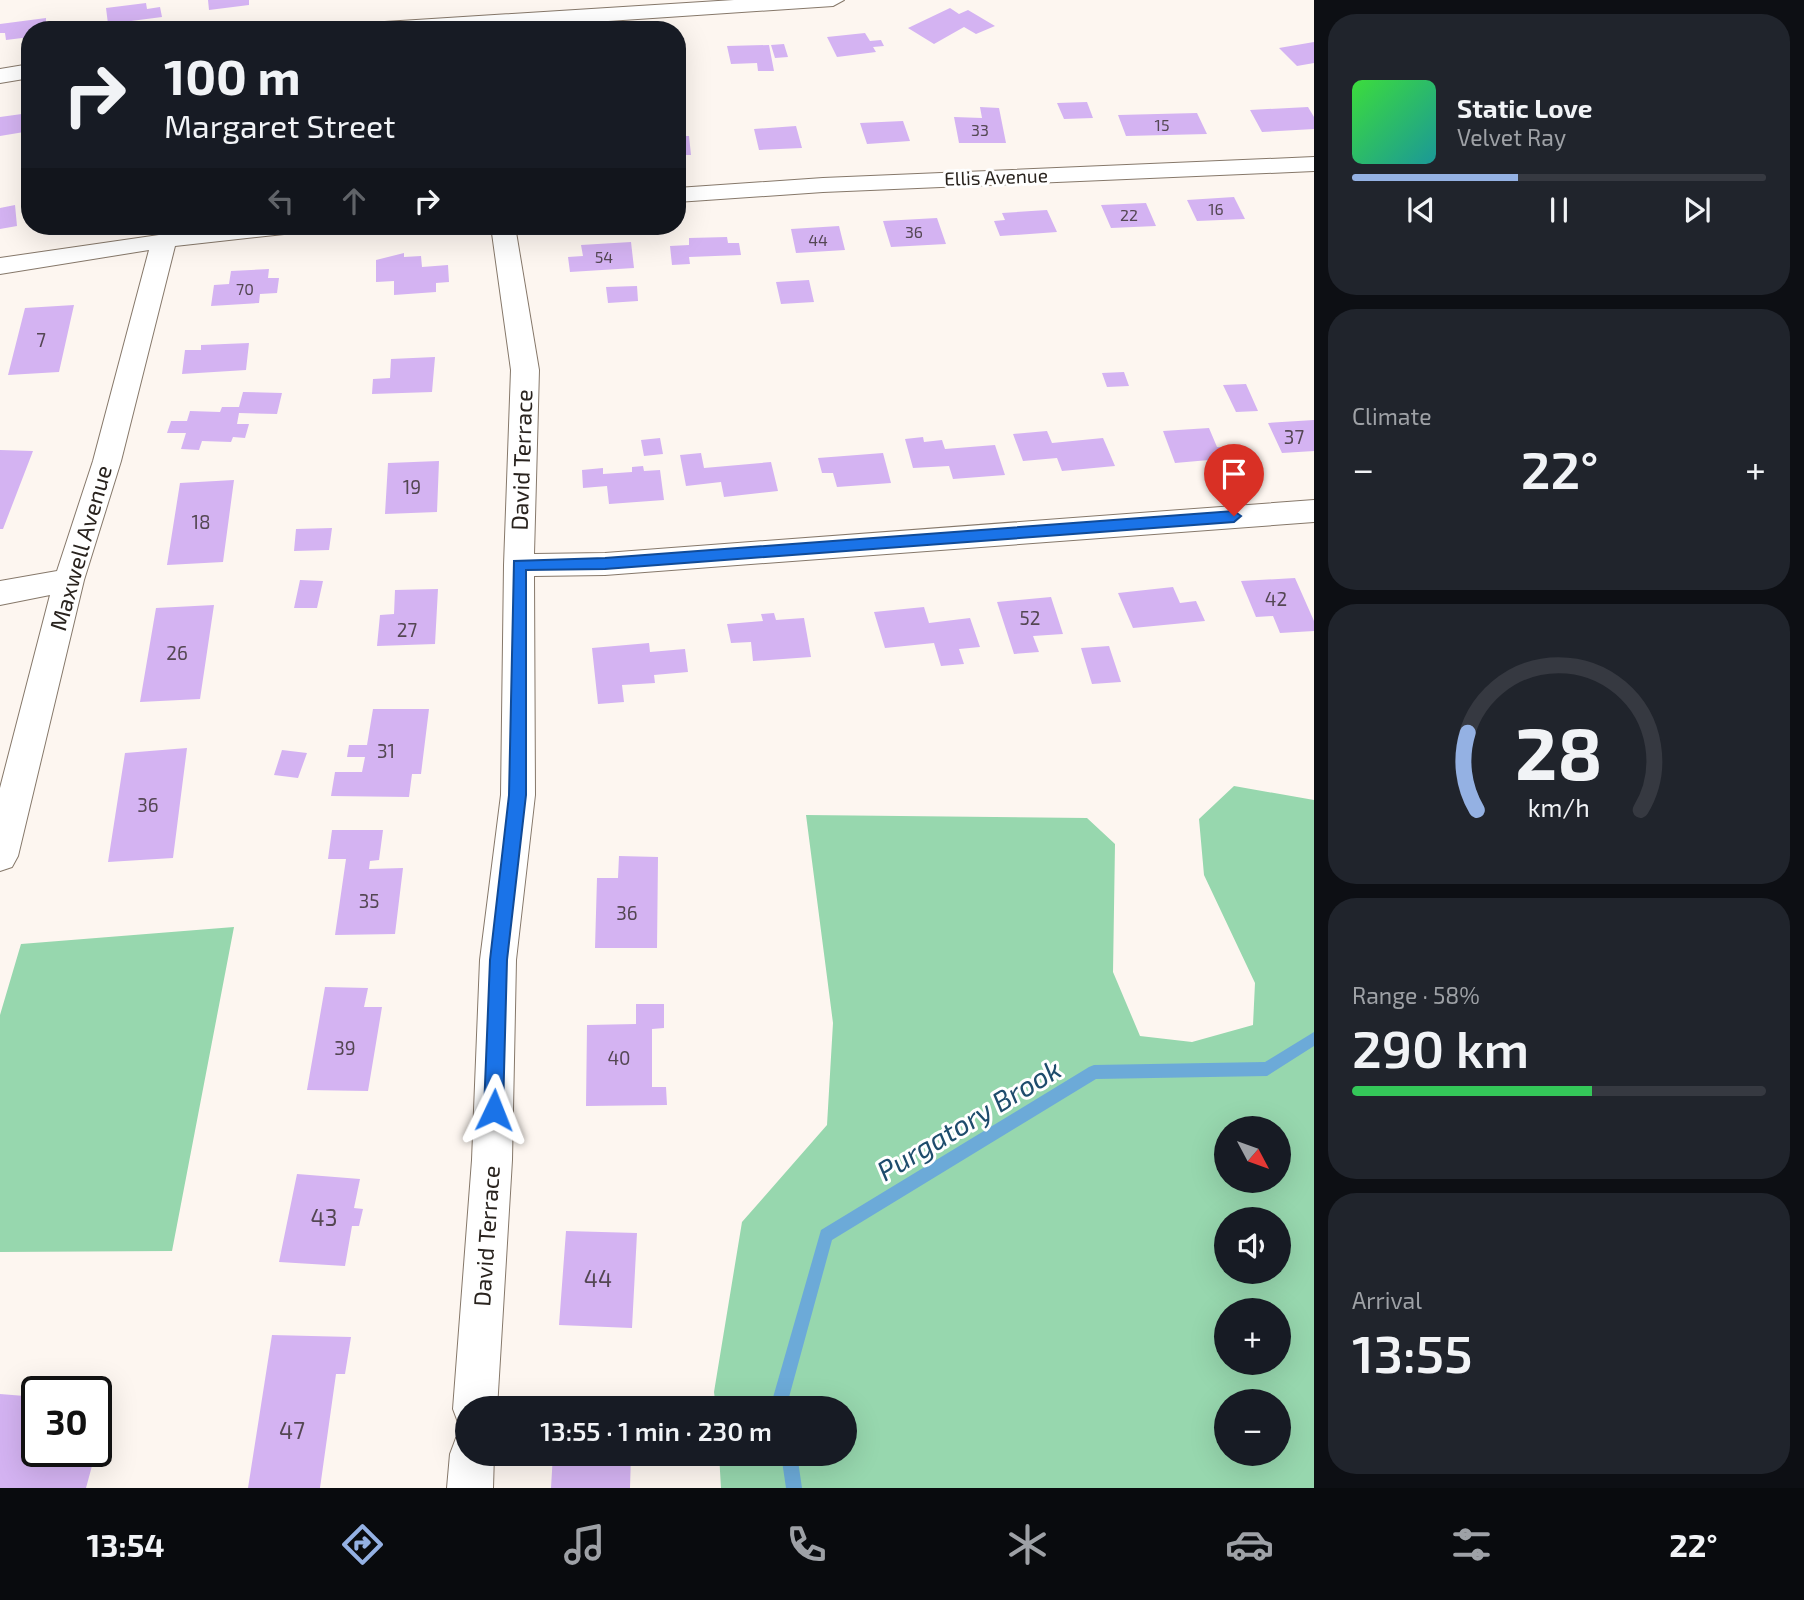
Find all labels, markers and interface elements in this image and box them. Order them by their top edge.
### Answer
text: 100 m [164,46,301,105]
icon: right [49,49,140,140]
text: Static Love [1457,92,1593,123]
text: Margaret Street [164,106,395,144]
house number: 15 [1155,115,1169,134]
house number: 33 [971,120,989,139]
text: Velvet Ray [1457,123,1566,151]
street label: Ellis Avenue [944,163,1048,190]
icon: left [262,182,300,220]
icon: ahead [335,182,373,220]
icon: right [408,182,446,220]
icon: previous [1402,191,1440,229]
icon: pause [1540,191,1578,229]
icon: next [1678,191,1716,229]
house number: 16 [1208,199,1224,218]
house number: 22 [1120,205,1138,224]
house number: 36 [905,222,923,241]
house number: 44 [808,230,828,249]
house number: 54 [595,247,613,266]
house number: 70 [236,279,254,298]
house number: 7 [36,328,46,351]
street label: David Terrace [505,389,537,531]
text: Climate [1352,402,1432,430]
house number: 37 [1284,425,1304,448]
text: 22° [1521,437,1599,499]
pin [1204,444,1264,516]
text: − [1352,445,1374,491]
text: + [1745,445,1766,491]
icon: arrive [1215,455,1253,493]
street label: Maxwell Avenue [43,462,117,634]
house number: 19 [403,475,421,498]
house number: 18 [191,510,211,533]
house number: 42 [1265,587,1287,610]
house number: 52 [1020,606,1040,629]
house number: 27 [397,618,417,641]
house number: 26 [166,641,188,664]
text: 28 [1515,707,1603,795]
house number: 31 [377,739,395,762]
text: km/h [1528,792,1590,822]
house number: 36 [137,793,159,816]
house number: 35 [359,889,379,912]
house number: 36 [616,901,638,924]
text: Range · 58% [1352,981,1480,1009]
text: 290 km [1352,1016,1529,1078]
house number: 39 [334,1036,356,1059]
house number: 40 [607,1046,631,1069]
water label: Purgatory Brook [870,1051,1067,1187]
position arrow [457,1073,531,1147]
north arrow [1214,1116,1292,1194]
map controls [1214,1116,1291,1466]
street label: David Terrace [467,1165,505,1307]
house number: 43 [311,1203,337,1231]
button: sound [1214,1207,1291,1284]
house number: 44 [584,1264,612,1292]
text: Arrival [1352,1286,1422,1314]
button: + [1214,1298,1291,1375]
text: 13:55 [1352,1321,1473,1383]
speed limit sign: 30 [21,1376,112,1467]
button: − [1214,1389,1291,1466]
text: 13:55 · 1 min · 230 m [540,1415,772,1446]
house number: 47 [279,1416,305,1444]
icon: directions [338,1520,387,1569]
icon: music [560,1520,609,1569]
icon: phone [782,1520,831,1569]
icon: climate [1003,1520,1052,1569]
icon: car [1225,1520,1274,1569]
icon: filters [1447,1520,1496,1569]
text: 13:54 [86,1525,165,1563]
text: 22° [1669,1525,1717,1563]

